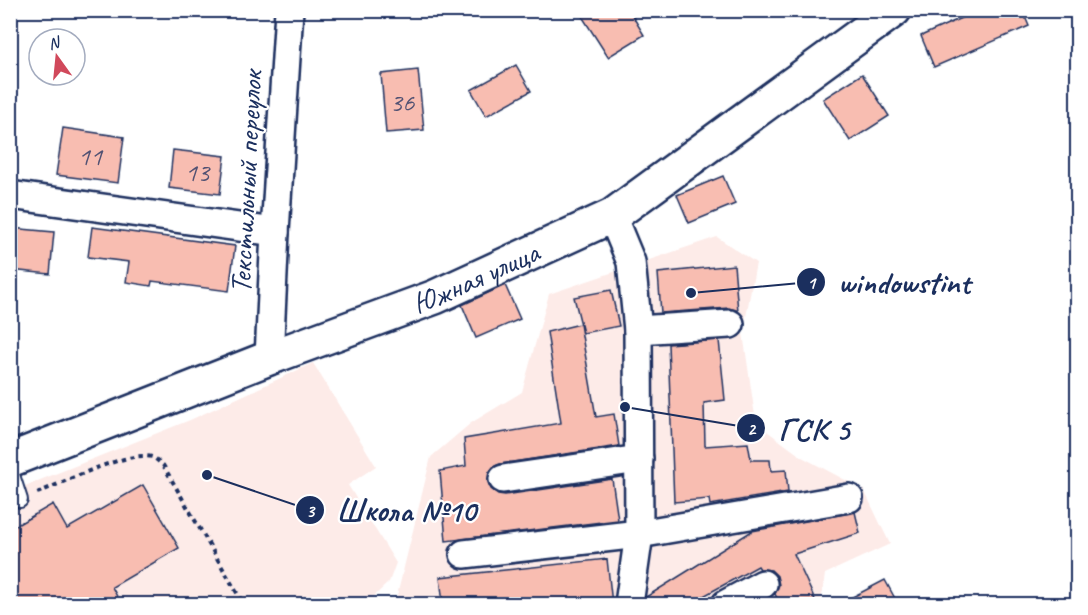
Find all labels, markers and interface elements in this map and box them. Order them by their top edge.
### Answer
north arrow [27,27,87,87]
text: N [46,32,64,54]
street label: Текстильный переулок [221,67,271,294]
house number: 36 [390,85,415,119]
house number: 11 [78,139,104,173]
house number: 13 [185,155,211,189]
street label: Южная улица [407,232,547,323]
callout: windowstint [796,257,982,307]
text: windowstint [838,262,973,303]
text: 1 [807,272,817,294]
callout: ГСК 5 [736,403,861,453]
text: ГСК 5 [778,409,853,450]
text: 2 [747,418,757,440]
callout: Школа №10 [295,485,488,535]
text: Школа №10 [336,490,479,531]
text: 3 [306,500,316,522]

